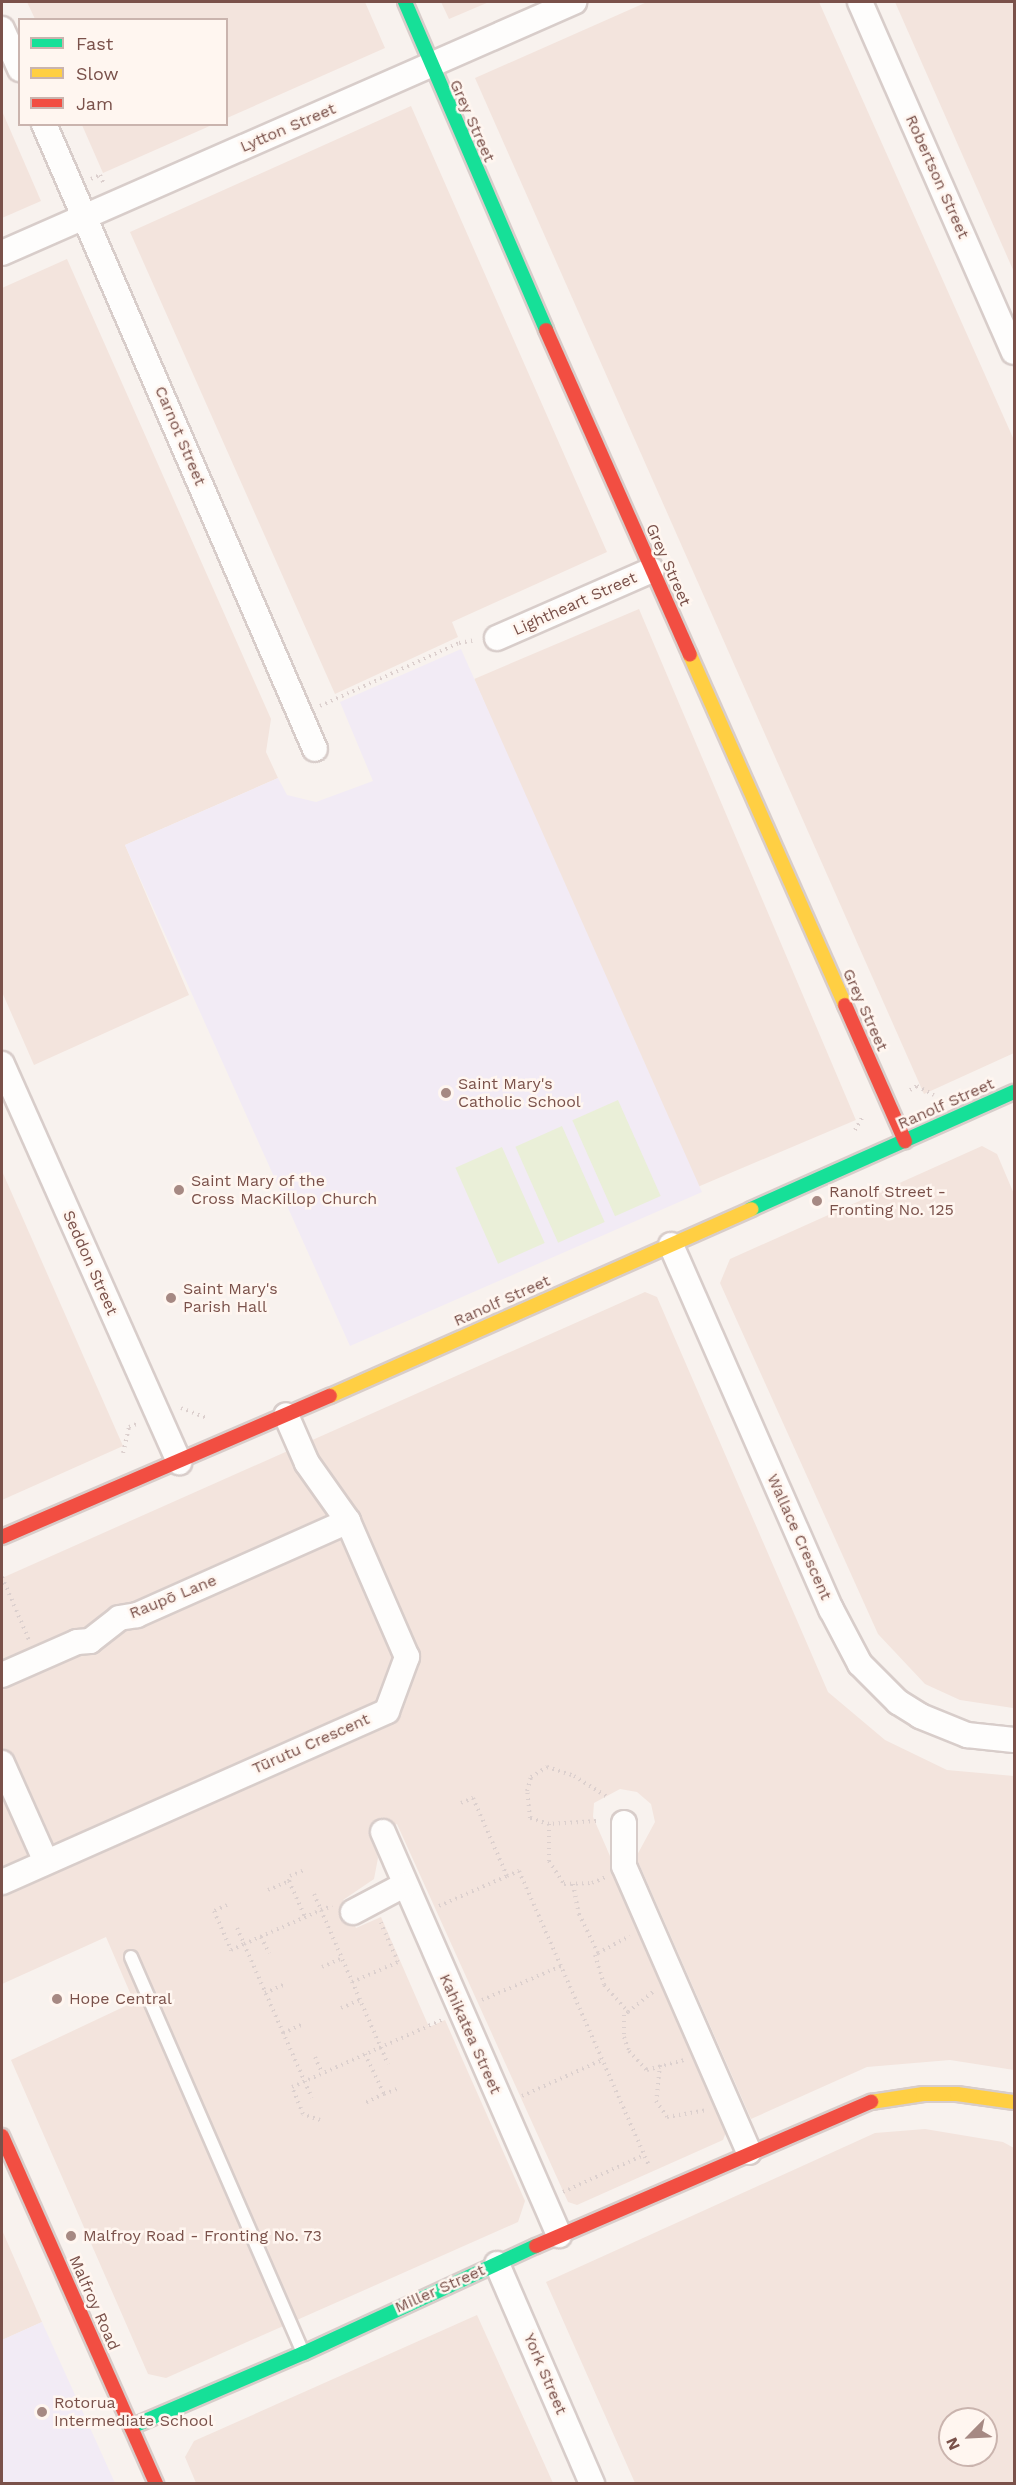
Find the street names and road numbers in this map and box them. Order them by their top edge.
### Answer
street label: Grey Street [445,77,499,165]
street label: Lytton Street [237,99,339,157]
street label: Robertson Street [901,112,973,242]
street label: Carnot Street [150,383,210,489]
street label: Grey Street [641,521,695,609]
street label: Lightheart Street [510,568,640,640]
street label: Grey Street [838,966,892,1054]
street label: Ranolf Street [895,1074,997,1134]
street label: Seddon Street [58,1208,122,1318]
street label: Ranolf Street [451,1271,553,1331]
street label: Wallace Crescent [763,1471,835,1603]
street label: Raupō Lane [127,1571,219,1623]
street label: Tūrutu Crescent [249,1709,373,1779]
street label: Kahikatea Street [435,1971,505,2097]
street label: Malfroy Road [64,2252,124,2354]
street label: Miller Street [392,2260,488,2318]
street label: York Street [519,2330,571,2418]

